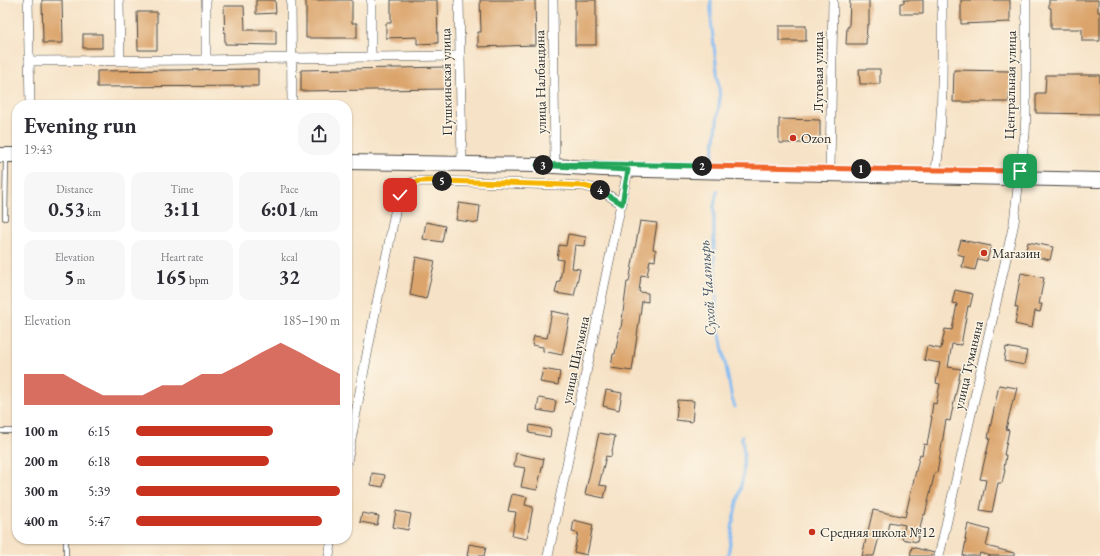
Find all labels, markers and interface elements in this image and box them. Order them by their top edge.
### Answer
street label: Пушкинская улица [436,27,456,136]
street label: улица Налбандяна [530,30,550,134]
street label: Центральная улица [1000,30,1020,140]
street label: Луговая улица [809,31,827,113]
text: Evening run [24,111,137,140]
button: share [298,113,340,155]
place label: Ozon [801,129,832,147]
marker: Ozon [788,133,798,143]
text: 19:43 [24,141,52,158]
pin [1003,154,1037,188]
pin: 3 [533,155,553,175]
pin: 2 [692,156,712,176]
text: 3 [540,158,546,172]
text: 2 [699,159,705,173]
pin: 1 [851,159,871,179]
icon: arrive [1009,160,1031,182]
text: 1 [858,162,864,176]
pin: 5 [432,171,452,191]
text: 5 [439,174,445,188]
pin [383,178,417,212]
pin: 4 [590,180,610,200]
text: Distance [56,182,93,196]
text: Time [171,182,193,196]
text: Pace [280,182,299,196]
text: 4 [597,183,603,197]
icon: check [389,184,411,206]
text: 0.53 [48,196,85,222]
text: 3:11 [163,196,201,222]
text: 6:01 [260,196,298,222]
text: km [85,205,101,219]
text: /km [298,205,318,219]
water label: Сухой Чалтырь [694,240,720,336]
place label: Магазин [992,244,1040,262]
marker: Магазин [979,248,989,258]
text: Elevation [55,250,94,264]
text: Heart rate [161,250,203,264]
text: kcal [281,250,298,264]
text: 5 [64,264,75,290]
text: 165 [155,264,187,290]
text: 32 [279,264,300,290]
text: m [75,273,85,287]
text: bpm [187,273,209,287]
text: Elevation [24,312,71,329]
text: 185–190 m [283,312,340,329]
street label: улица Шаумяна [557,314,593,406]
street label: улица Туманяна [949,319,987,411]
text: 100 m [24,423,58,440]
text: 6:15 [88,423,110,440]
text: 200 m [24,453,58,470]
text: 6:18 [88,453,110,470]
text: 300 m [24,483,58,500]
text: 5:39 [88,483,110,500]
text: 400 m [24,513,58,530]
text: 5:47 [88,513,110,530]
place label: Средняя школа №12 [820,523,935,541]
marker: Средняя школа №12 [807,527,817,537]

